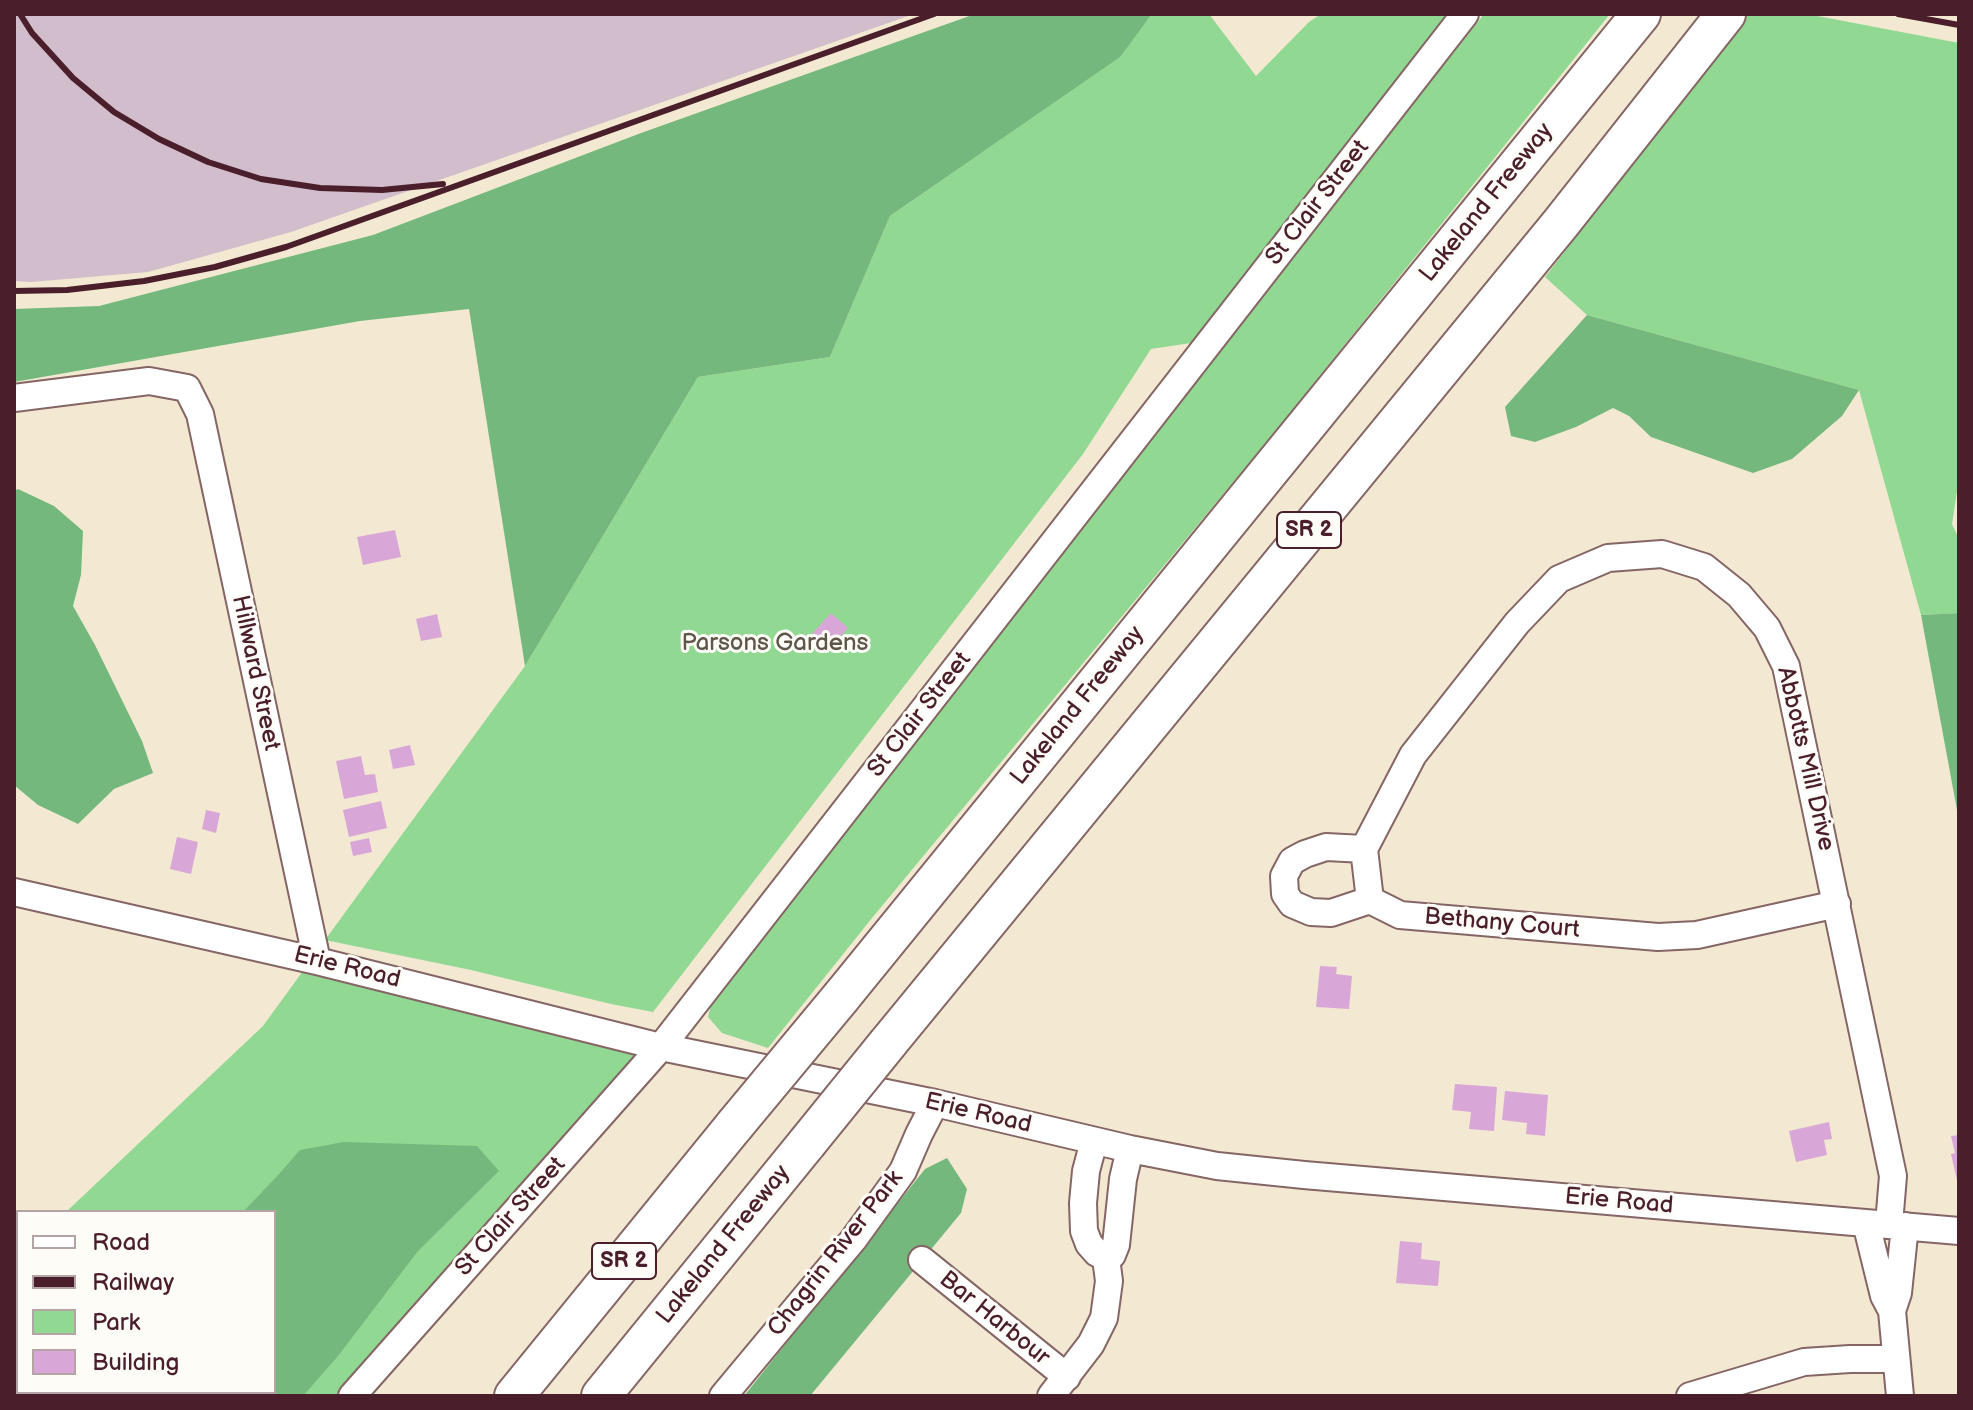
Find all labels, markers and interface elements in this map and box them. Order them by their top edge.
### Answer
street label: Lakeland Freeway [1414,118,1560,288]
street label: St Clair Street [1260,135,1376,271]
road number: SR 2 [1277,512,1341,548]
street label: Hillward Street [225,593,285,753]
street label: Lakeland Freeway [1005,621,1151,791]
park label: Parsons Gardens [682,630,868,658]
street label: St Clair Street [862,647,978,783]
street label: Abbotts Mill Drive [1770,664,1840,854]
street label: Bethany Court [1423,903,1581,945]
street label: Erie Road [291,941,403,995]
street label: Erie Road [922,1088,1034,1140]
street label: St Clair Street [450,1151,572,1283]
street label: Lakeland Freeway [651,1160,797,1330]
street label: Chagrin River Park [762,1165,910,1343]
street label: Erie Road [1564,1183,1674,1221]
legend [16,1210,276,1394]
text: Road [92,1228,150,1257]
road number: SR 2 [592,1243,656,1279]
street label: Bar Harbour [933,1266,1055,1372]
text: Railway [92,1268,174,1297]
text: Park [92,1308,140,1337]
text: Building [92,1348,179,1377]

